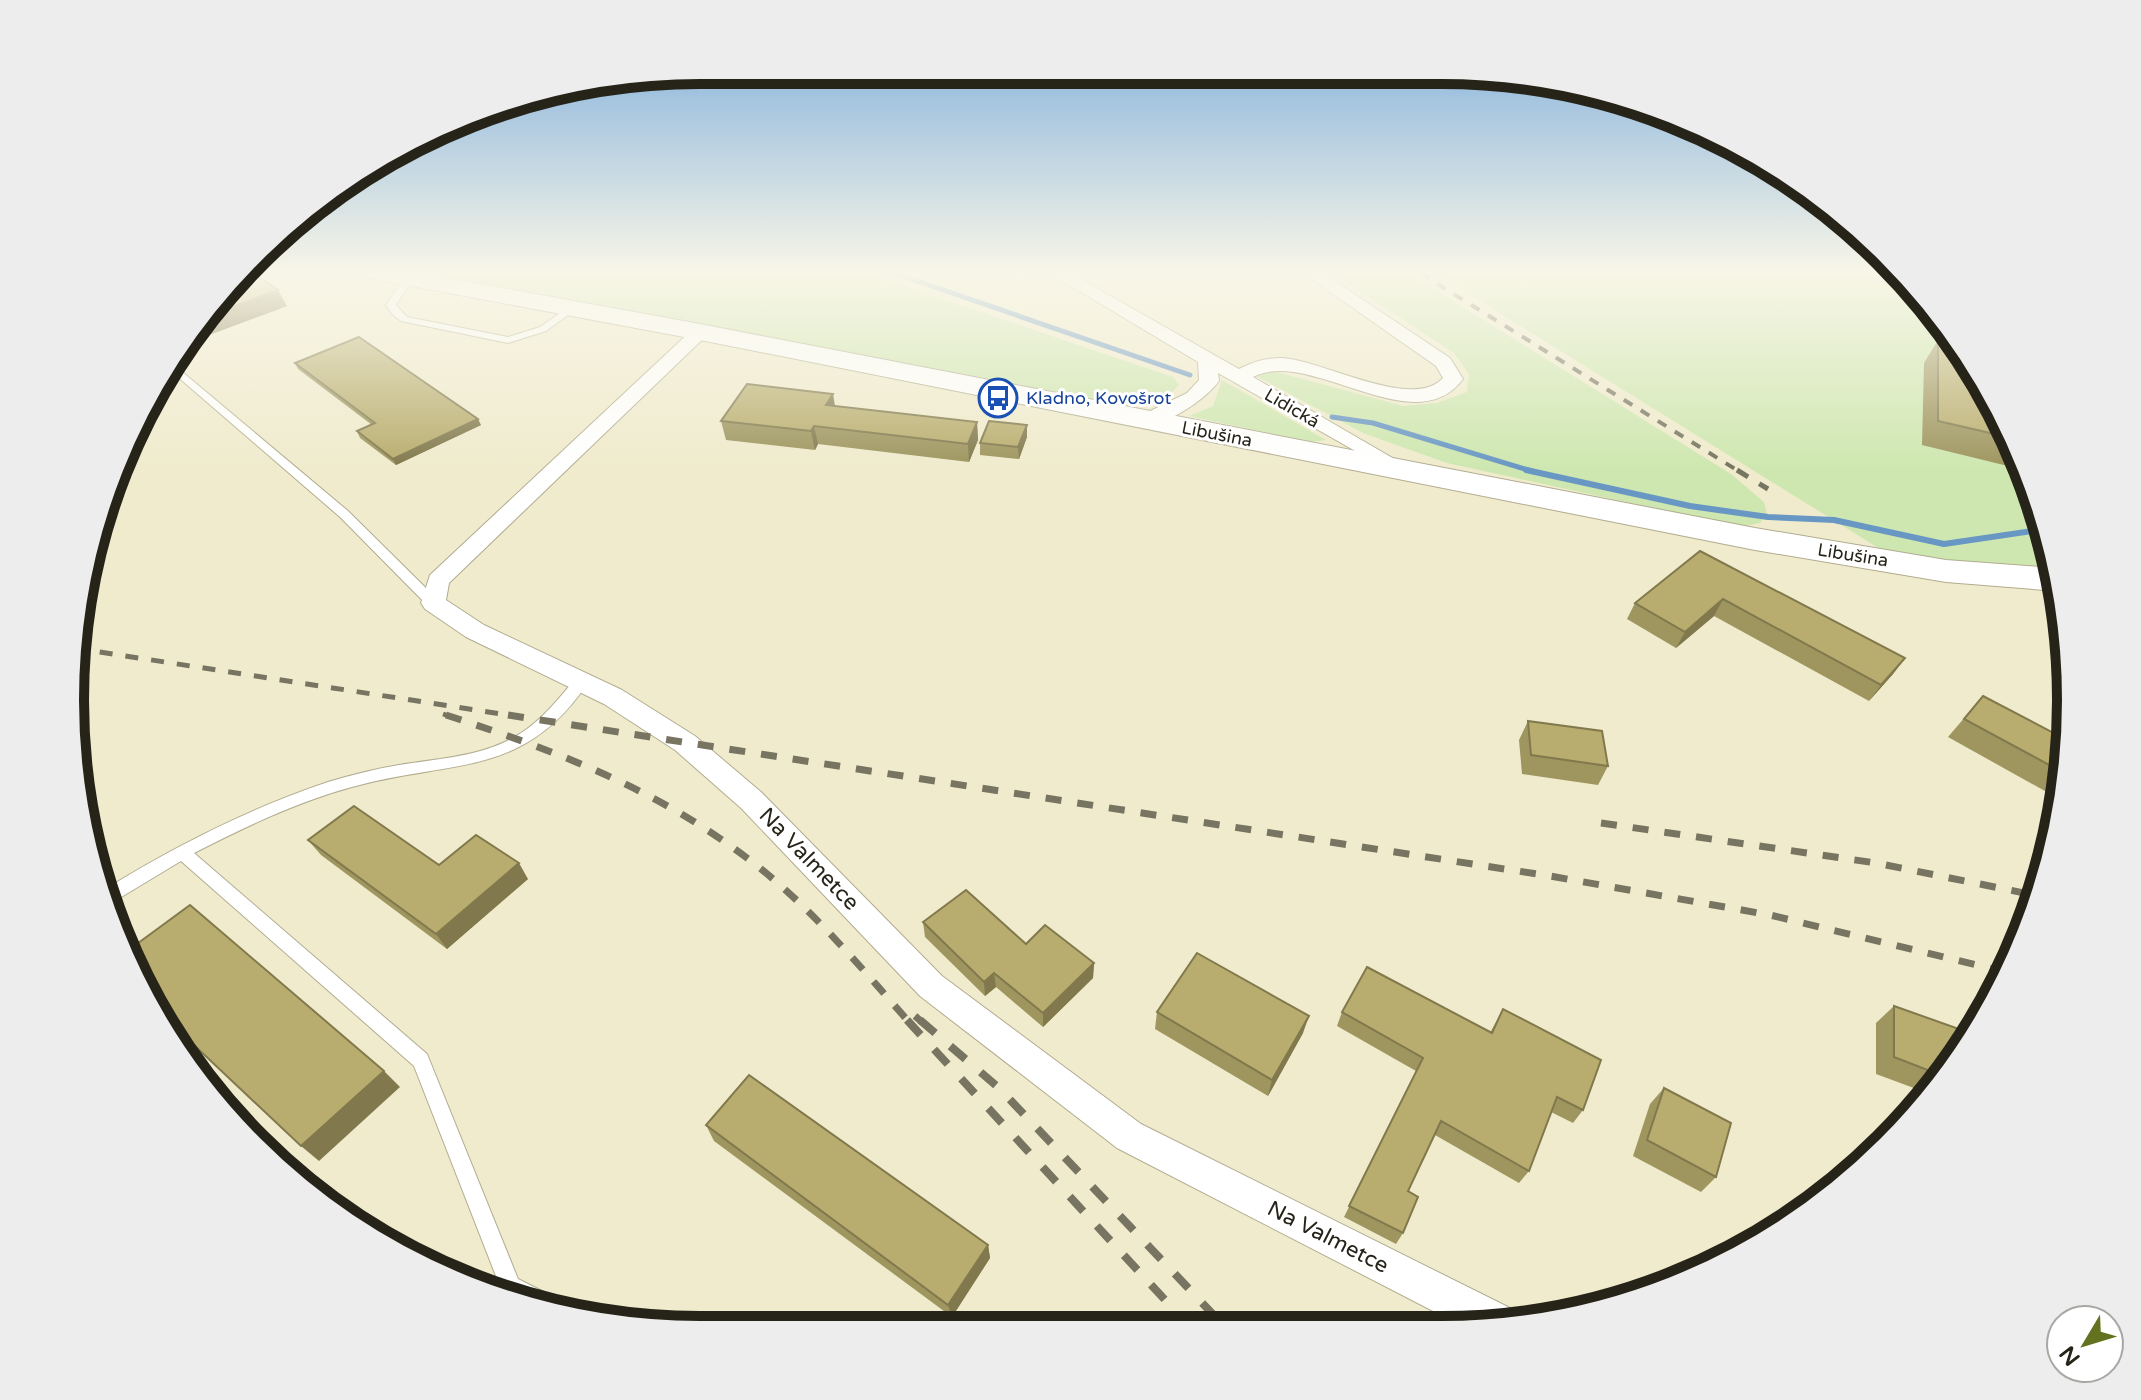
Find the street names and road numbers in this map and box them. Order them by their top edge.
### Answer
street label: Lidická [1261,383,1323,433]
street label: Libušina [1180,416,1254,452]
street label: Libušina [1816,539,1890,571]
street label: Na Valmetce [754,802,864,916]
street label: Na Valmetce [1263,1195,1393,1279]

